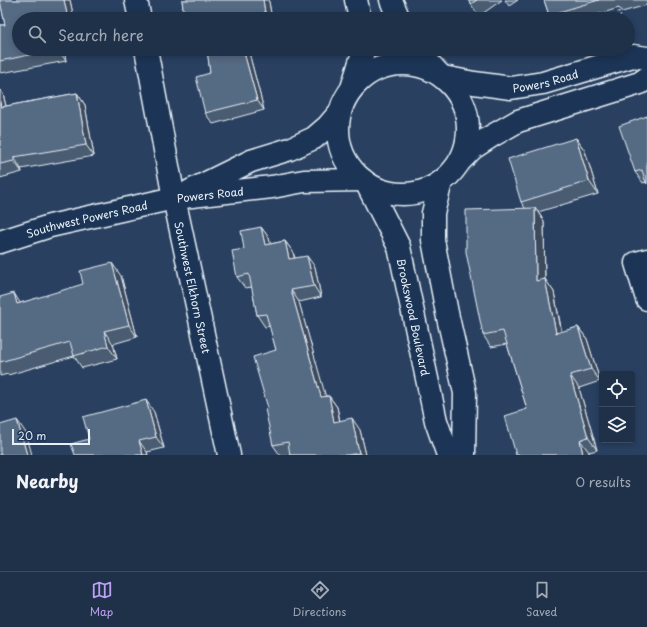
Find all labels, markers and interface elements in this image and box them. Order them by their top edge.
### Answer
search box [12,12,635,56]
icon: search [26,23,48,45]
text: Search here [58,23,144,46]
street label: Powers Road [511,64,580,96]
street label: Powers Road [176,182,244,206]
street label: Southwest Powers Road [24,196,149,242]
street label: Southwest Elkhorn Street [171,220,216,355]
street label: Brookswood Boulevard [393,256,435,377]
map controls [599,371,635,443]
button: locate [599,371,635,407]
button: layers [599,407,635,443]
scale bar [12,427,90,446]
text: 20 m [18,427,46,444]
text: Nearby [16,468,78,494]
text: 0 results [576,472,631,491]
tab: Map [90,579,113,620]
tab: Directions [293,579,346,620]
tab: Saved [526,579,557,620]

